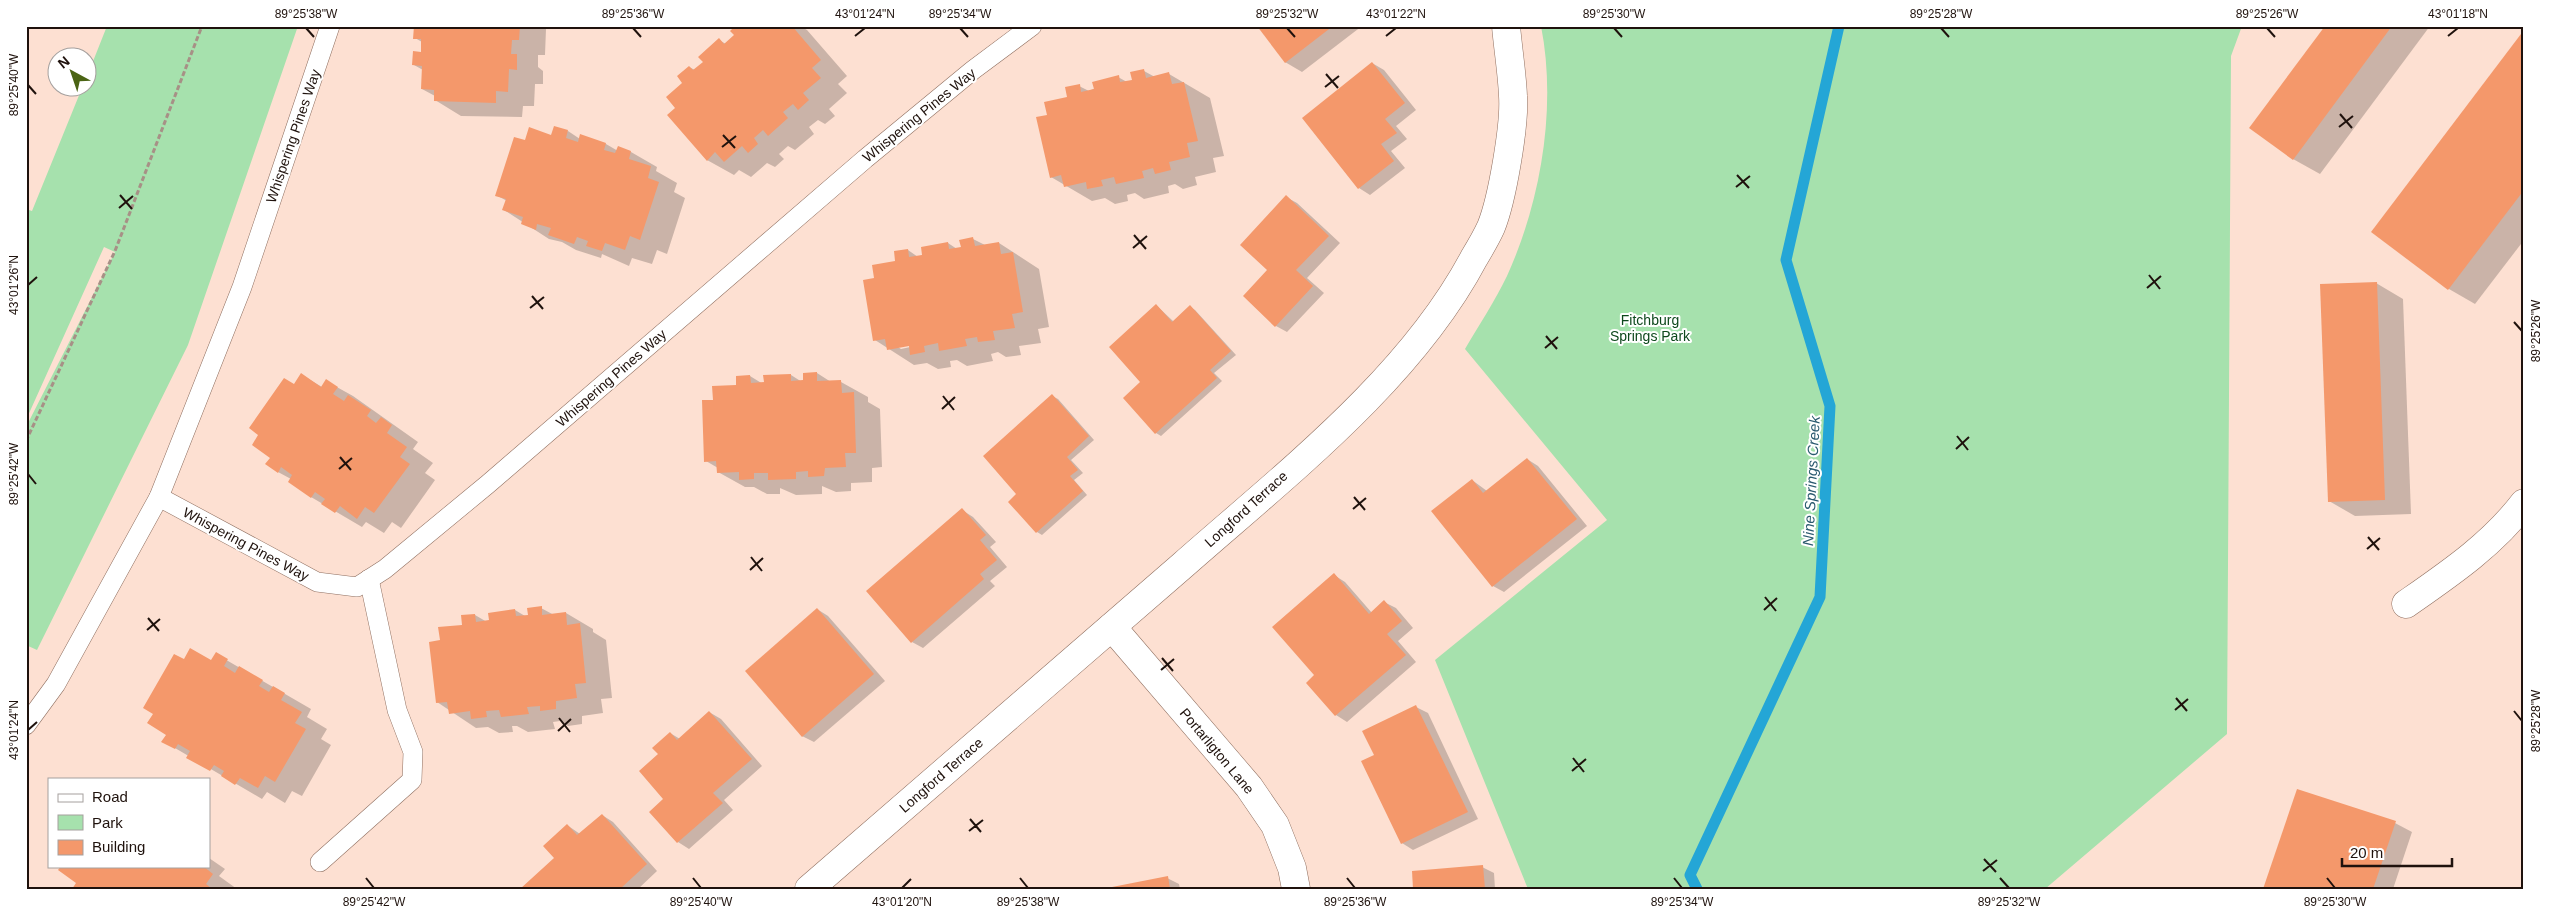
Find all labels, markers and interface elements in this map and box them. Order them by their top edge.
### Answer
text: 89°25'38"W [275,7,338,21]
text: 89°25'36"W [602,7,665,21]
text: 43°01'24"N [835,7,895,21]
text: 89°25'34"W [929,7,992,21]
text: 89°25'32"W [1256,7,1319,21]
text: 43°01'22"N [1366,7,1426,21]
text: 89°25'30"W [1583,7,1646,21]
text: 89°25'28"W [1910,7,1973,21]
text: 89°25'26"W [2236,7,2299,21]
text: 43°01'18"N [2428,7,2488,21]
north arrow [48,48,98,98]
text: 89°25'40"W [7,53,21,116]
text: N [55,53,73,71]
street label: Whispering Pines Way [859,65,979,165]
street label: Whispering Pines Way [263,67,323,205]
text: 43°01'26"N [7,255,21,315]
text: 89°25'26"W [2529,299,2543,362]
park label: Fitchburg Springs Park [1610,312,1691,344]
street label: Whispering Pines Way [553,326,669,430]
water label: Nine Springs Creek [1799,414,1823,546]
text: 89°25'42"W [7,442,21,505]
street label: Longford Terrace [1201,468,1291,550]
street label: Whispering Pines Way [180,504,312,584]
text: 89°25'28"W [2529,689,2543,752]
text: 43°01'24"N [7,700,21,760]
street label: Portarligton Lane [1177,705,1258,797]
street label: Longford Terrace [896,734,986,816]
legend [48,778,210,868]
text: Road [92,788,128,805]
text: Park [92,814,123,831]
scale bar [2342,835,2452,867]
text: Building [92,838,145,855]
text: 20 m [2350,844,2383,861]
text: 89°25'42"W [343,895,406,909]
text: 89°25'40"W [670,895,733,909]
text: 43°01'20"N [872,895,932,909]
text: 89°25'38"W [997,895,1060,909]
text: 89°25'36"W [1324,895,1387,909]
text: 89°25'34"W [1651,895,1714,909]
text: 89°25'32"W [1978,895,2041,909]
text: 89°25'30"W [2304,895,2367,909]

